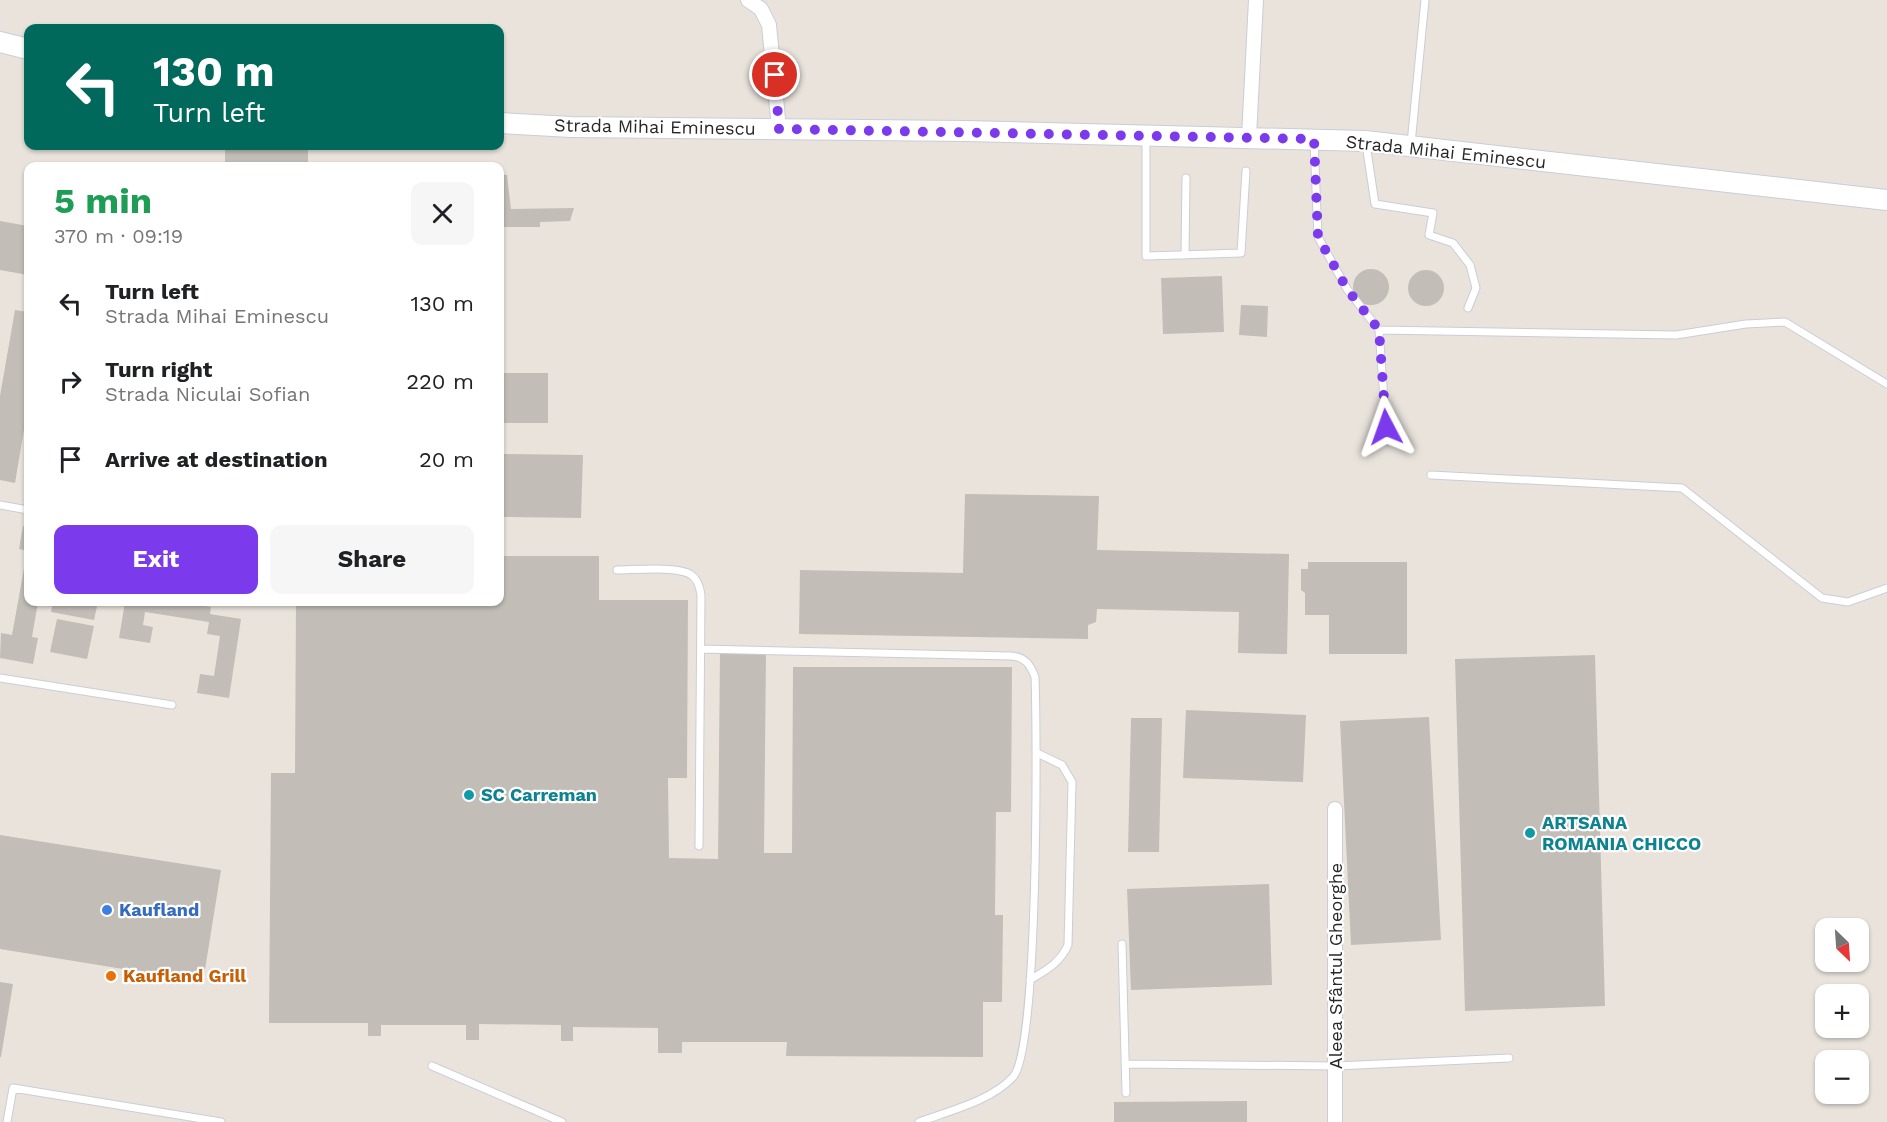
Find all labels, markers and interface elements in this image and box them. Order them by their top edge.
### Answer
text: 130 m [153,47,275,96]
icon: left [54,48,132,126]
pin [749,49,800,100]
icon: arrive [758,58,791,91]
text: Turn left [153,97,265,129]
street label: Strada Mihai Eminescu [554,114,756,139]
street label: Strada Mihai Eminescu [1345,131,1547,172]
text: 5 min [54,180,152,222]
button: close [411,182,474,245]
text: 370 m · 09:19 [54,224,183,248]
text: Turn left [105,279,199,304]
icon: left [54,287,87,320]
text: 130 m [410,291,474,316]
text: Strada Mihai Eminescu [105,304,329,328]
text: Turn right [105,357,212,382]
icon: right [54,365,87,398]
text: 220 m [406,369,474,394]
text: Strada Niculai Sofian [105,382,310,406]
position arrow [1354,395,1418,459]
icon: arrive [54,443,87,476]
text: Arrive at destination [105,447,328,472]
text: 20 m [419,447,474,472]
button: Exit [54,525,258,594]
button: Share [270,525,474,594]
place label: SC Carreman [481,784,597,805]
marker: SC Carreman [462,788,476,802]
place label: ARTSANA ROMANIA CHICCO [1542,812,1701,854]
marker: ARTSANA ROMANIA CHICCO [1523,826,1537,840]
street label: Aleea Sfântul Gheorghe [1325,863,1346,1069]
place label: Kaufland [119,899,199,920]
marker: Kaufland [100,903,114,917]
north arrow [1815,918,1869,972]
map controls [1815,918,1869,1104]
place label: Kaufland Grill [123,965,246,986]
marker: Kaufland Grill [104,969,118,983]
button: + [1815,984,1869,1038]
button: − [1815,1050,1869,1104]

